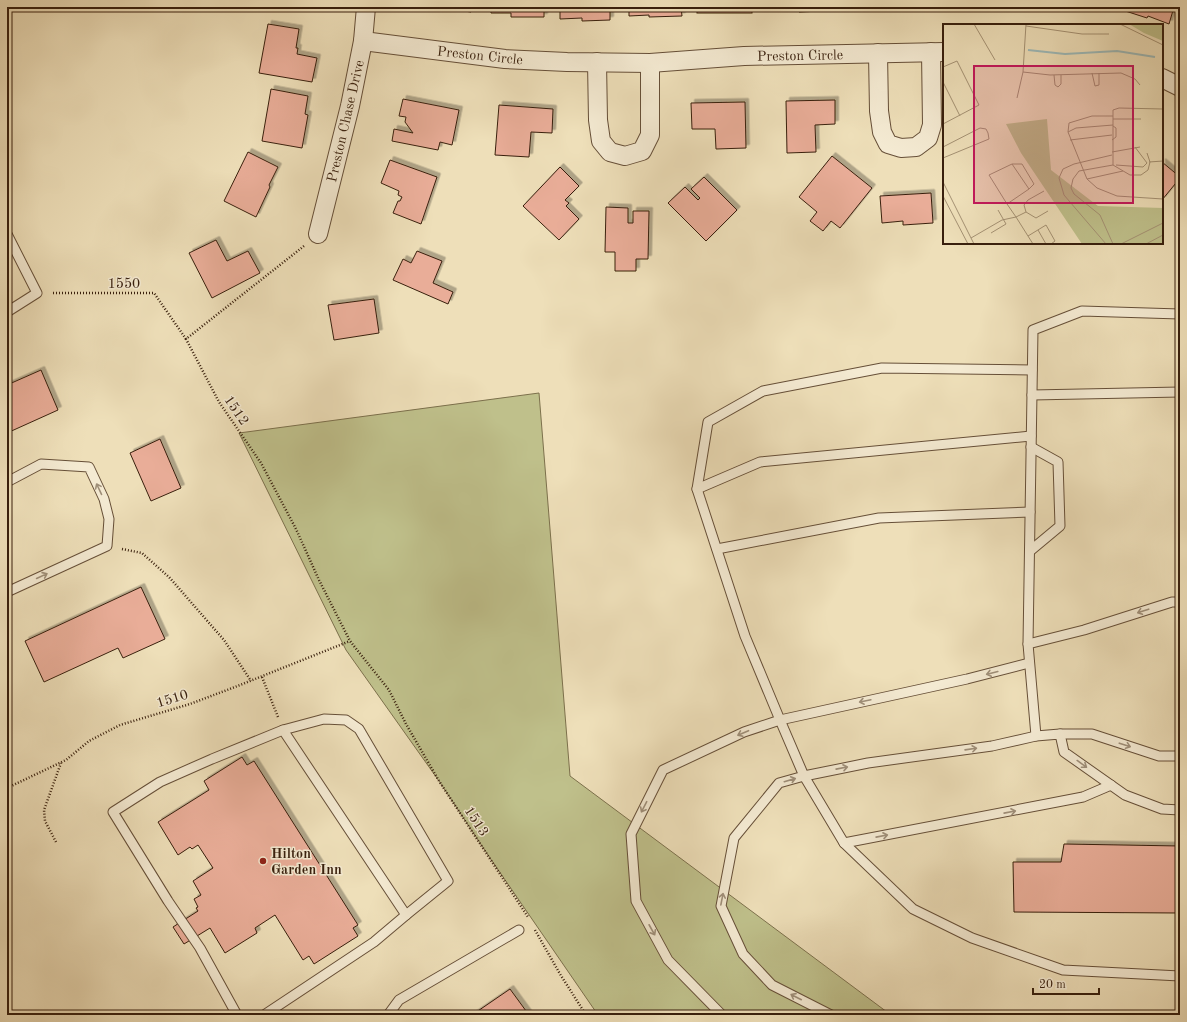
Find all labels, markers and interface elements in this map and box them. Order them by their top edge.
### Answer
inset map [943,24,1163,244]
street label: Preston Circle [436,45,524,67]
street label: Preston Circle [757,48,843,64]
street label: Preston Chase Drive [325,59,367,184]
street label: 1550 [108,277,140,291]
street label: 1512 [221,393,251,428]
one-way arrow [95,483,102,495]
one-way arrow [36,572,48,579]
one-way arrow [1136,608,1149,615]
one-way arrow [985,670,998,677]
street label: 1510 [155,688,190,710]
one-way arrow [859,698,872,706]
one-way arrow [738,729,750,737]
one-way arrow [1118,742,1131,749]
one-way arrow [964,745,977,753]
one-way arrow [1076,760,1087,768]
one-way arrow [835,764,848,772]
one-way arrow [783,776,796,783]
one-way arrow [640,801,648,813]
street label: 1513 [461,804,491,839]
one-way arrow [1003,807,1016,815]
one-way arrow [875,832,888,840]
place label: Hilton Garden Inn [271,847,342,877]
marker: Hilton Garden Inn [258,856,268,866]
one-way arrow [718,893,726,906]
one-way arrow [648,924,656,936]
scale bar [1033,970,1099,996]
text: 20 m [1039,979,1066,991]
one-way arrow [790,993,802,1001]

